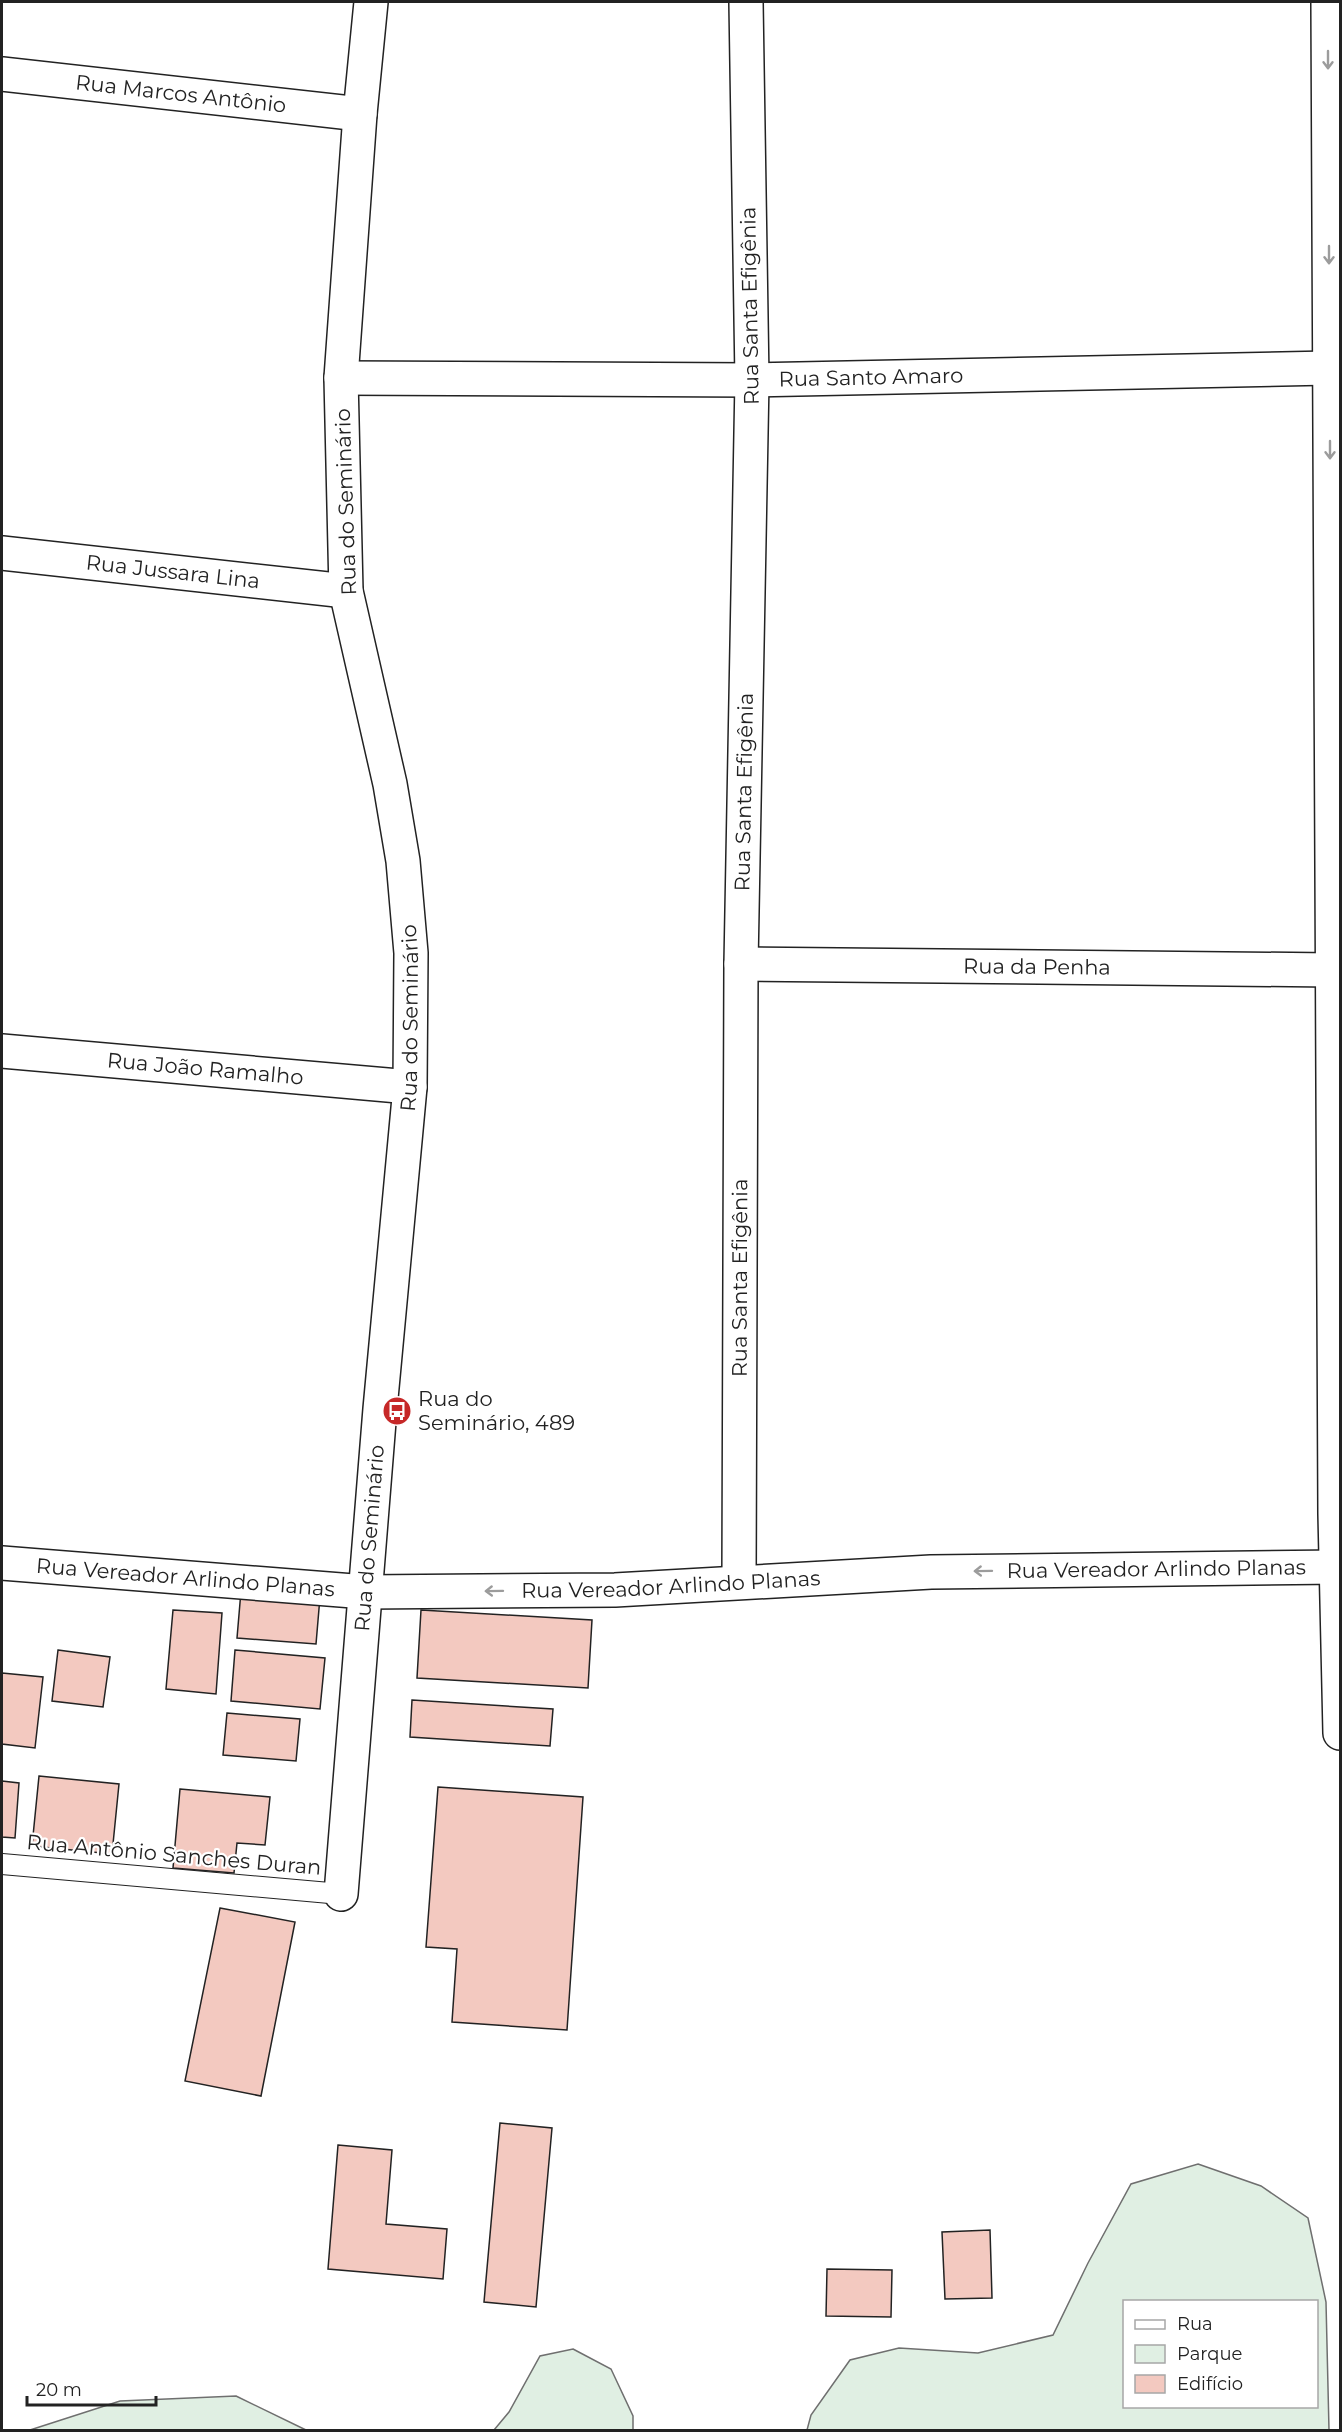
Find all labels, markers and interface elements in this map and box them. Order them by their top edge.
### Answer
one-way arrow [1322,49,1334,69]
street label: Rua Marcos Antônio [74,69,288,118]
street label: Rua Santa Efigênia [735,207,764,405]
one-way arrow [1323,244,1335,264]
street label: Rua Santo Amaro [778,363,964,391]
street label: Rua do Seminário [330,408,361,596]
one-way arrow [1324,439,1336,459]
street label: Rua Jussara Lina [85,549,261,593]
street label: Rua Santa Efigênia [729,692,758,892]
street label: Rua do Seminário [395,923,423,1113]
street label: Rua da Penha [963,953,1111,980]
street label: Rua João Ramalho [106,1047,305,1090]
street label: Rua Santa Efigênia [727,1179,752,1377]
place label: Rua do Seminário, 489 [418,1386,575,1435]
bus stop icon: Rua do Seminário, 489 [381,1395,413,1427]
street label: Rua do Seminário [349,1444,389,1633]
street label: Rua Vereador Arlindo Planas [35,1553,336,1601]
street label: Rua Vereador Arlindo Planas [1006,1554,1306,1583]
street label: Rua Vereador Arlindo Planas [521,1565,821,1603]
one-way arrow [974,1565,994,1577]
one-way arrow [484,1585,504,1597]
street label: Rua Antônio Sanches Duran [26,1829,322,1880]
legend [1123,2300,1318,2408]
text: Rua [1177,2313,1213,2335]
text: Parque [1177,2343,1243,2365]
scale bar [27,2369,156,2407]
text: Edifício [1177,2373,1243,2395]
text: 20 m [36,2379,82,2401]

